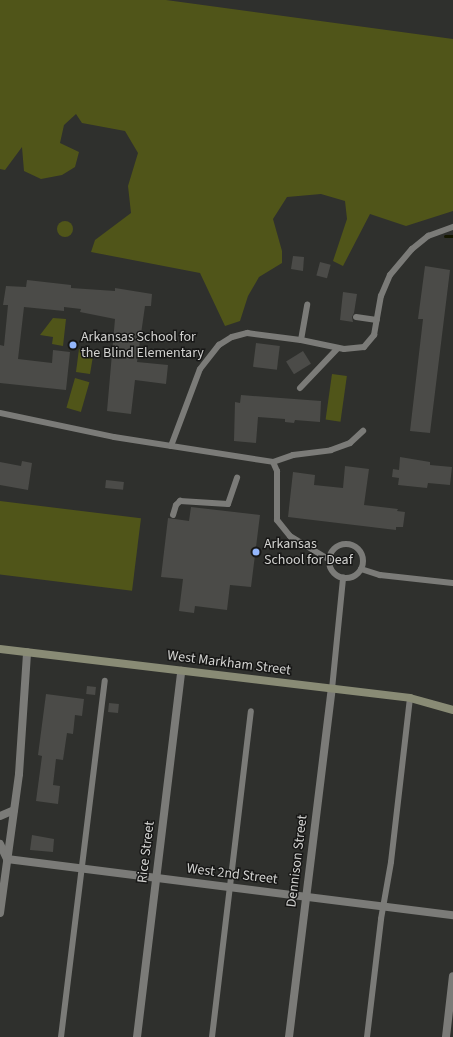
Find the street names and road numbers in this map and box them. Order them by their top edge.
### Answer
street label: West Markham Street [166,647,292,679]
street label: Dennison Street [283,814,311,908]
street label: Rice Street [134,820,158,884]
street label: West 2nd Street [186,860,278,888]

